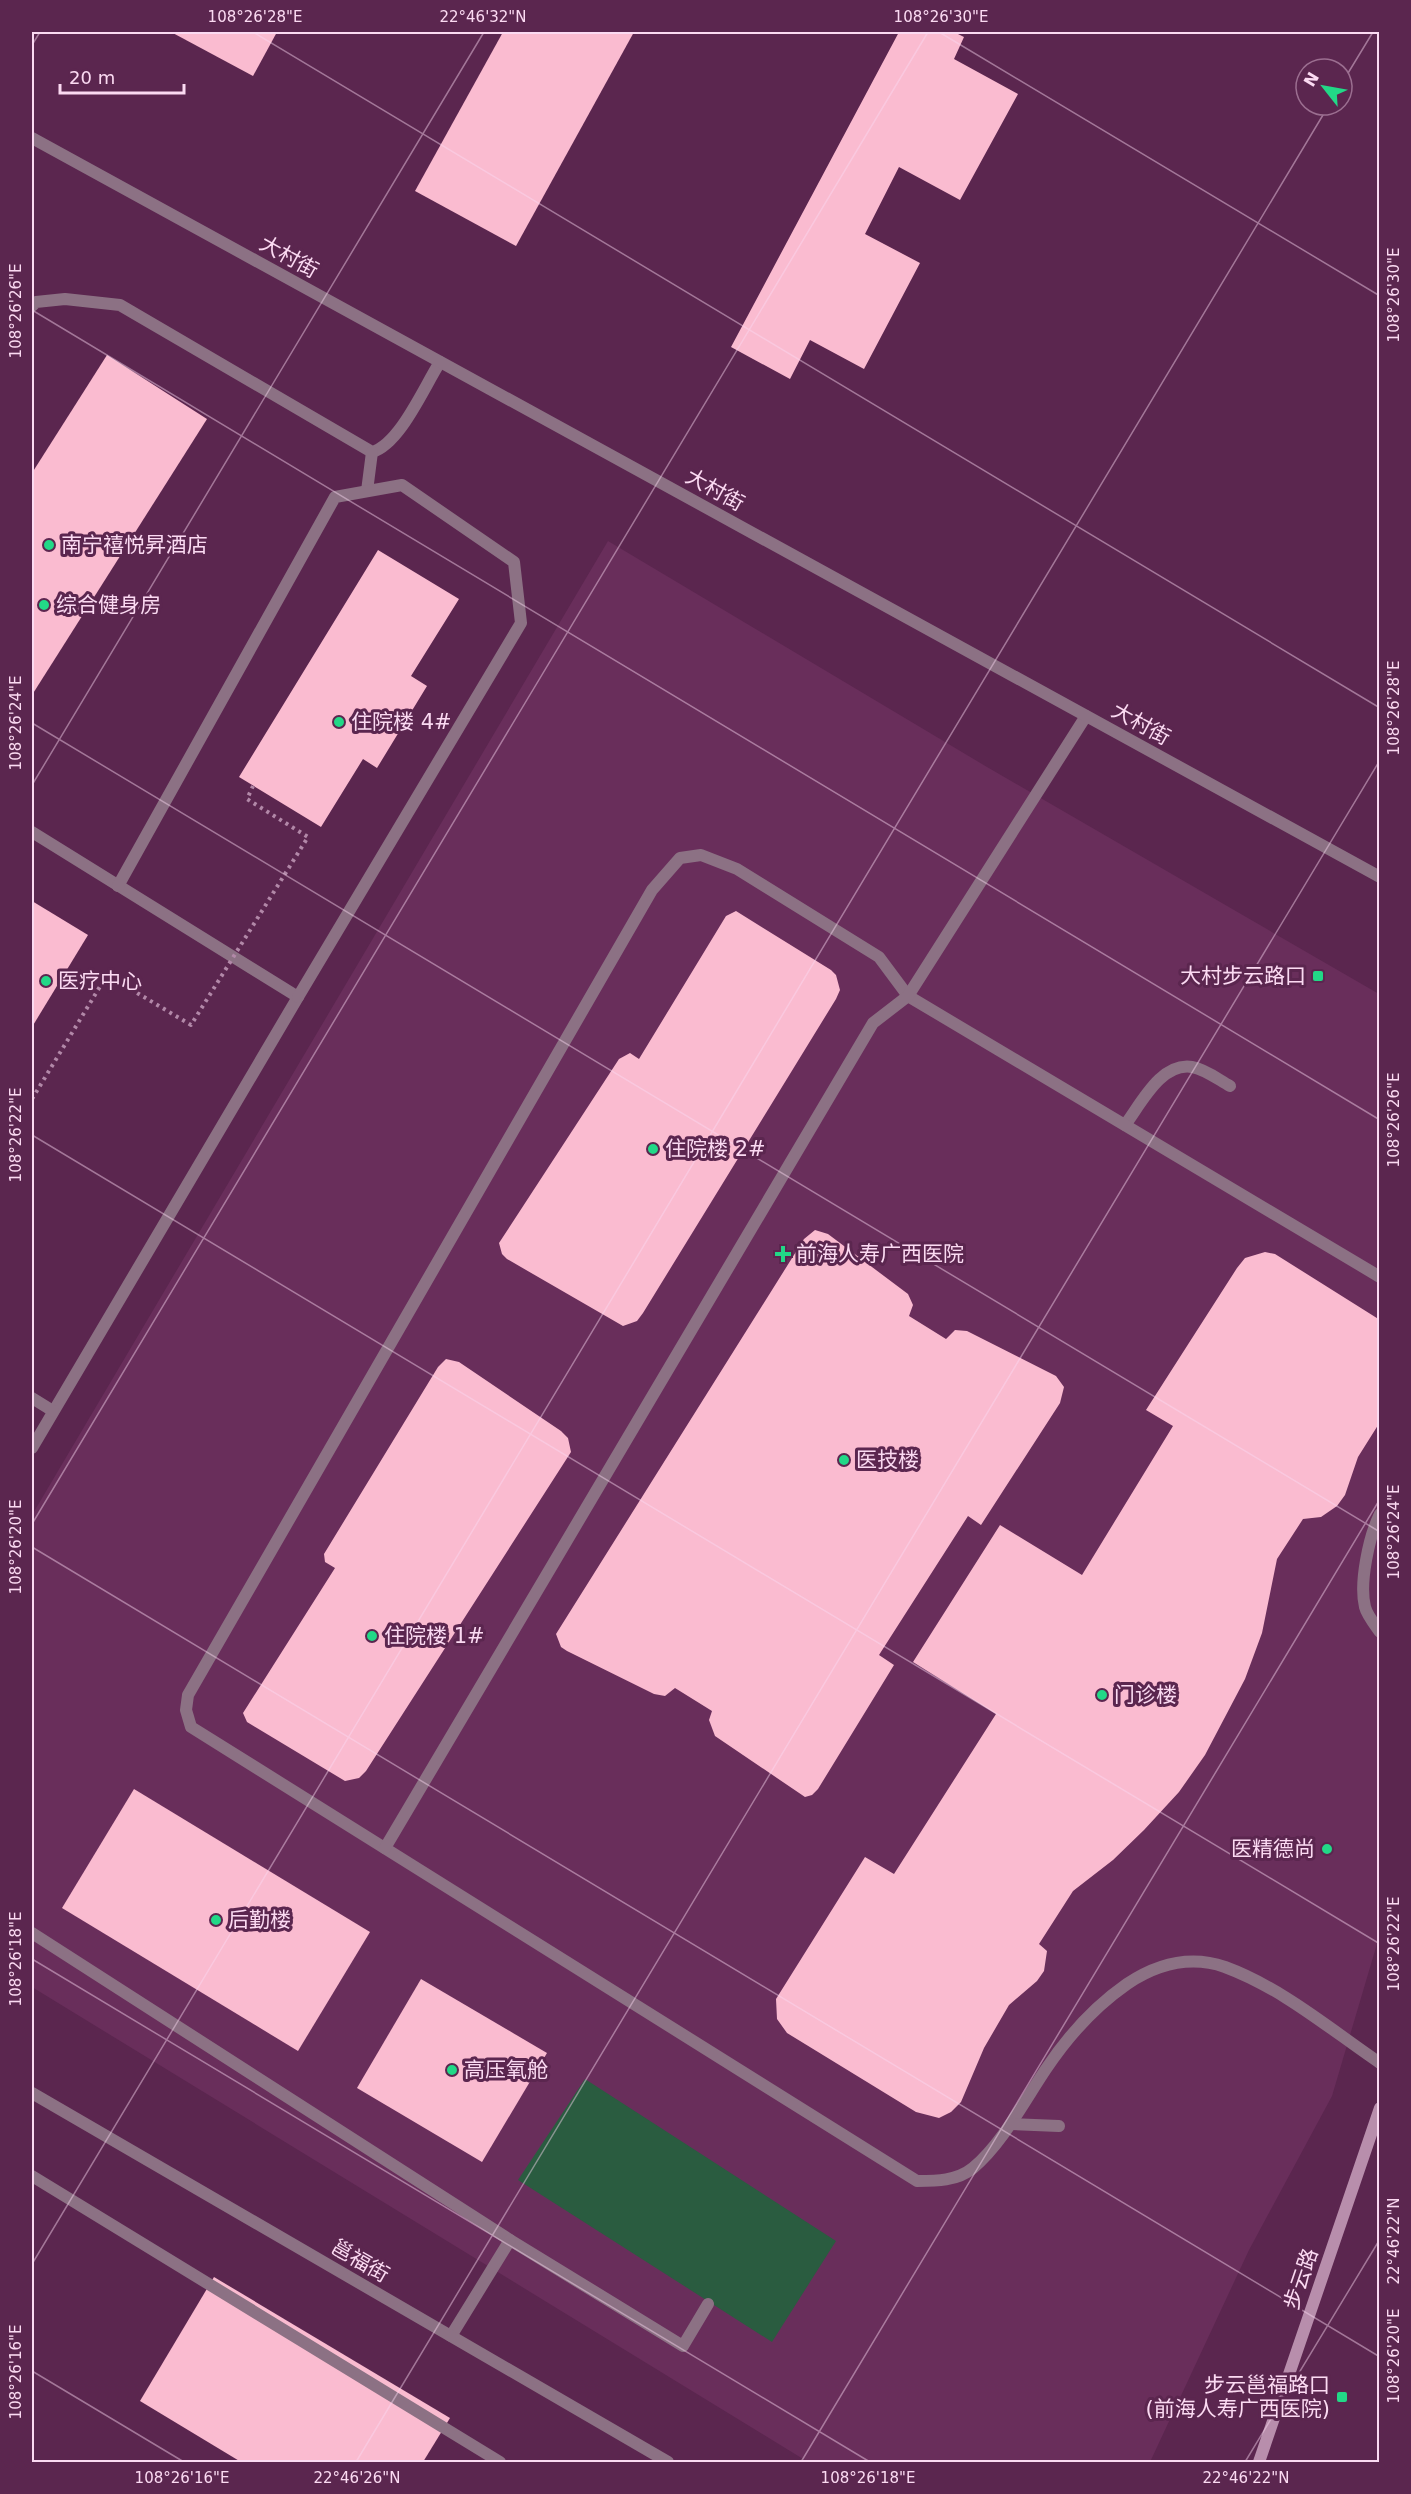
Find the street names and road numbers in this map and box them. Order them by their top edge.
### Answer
street label: 大村街 [256,231,322,283]
street label: 大村街 [682,464,748,516]
street label: 大村街 [1108,698,1174,750]
street label: 邕福街 [327,2235,393,2287]
street label: 步云路 [1279,2245,1323,2313]

